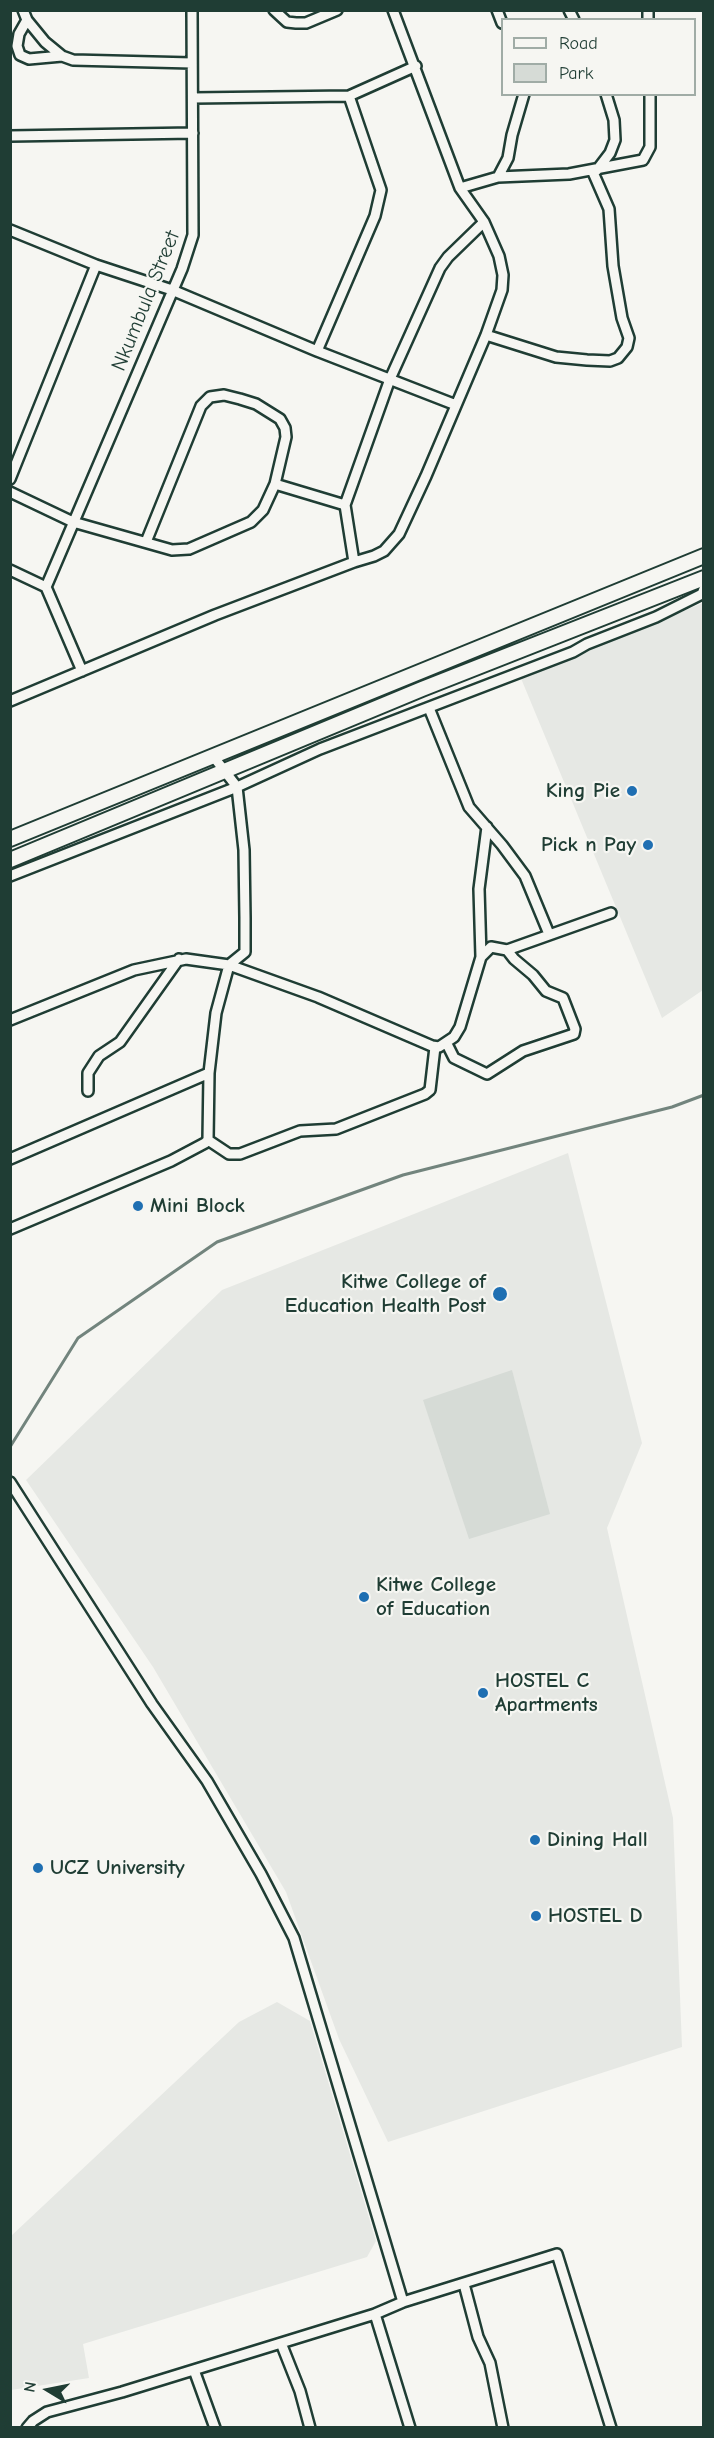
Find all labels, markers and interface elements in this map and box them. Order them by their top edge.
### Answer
legend [501,18,696,96]
text: Road [559,33,598,54]
text: Park [559,63,593,84]
street label: Nkumbula Street [106,227,186,375]
place label: King Pie [546,778,620,804]
marker: King Pie [625,784,639,798]
place label: Pick n Pay [541,832,636,858]
marker: Pick n Pay [641,838,655,852]
place label: Mini Block [150,1193,245,1219]
marker: Mini Block [131,1199,145,1213]
place label: Kitwe College of Education Health Post [285,1269,486,1319]
marker: Kitwe College of Education Health Post [491,1285,509,1303]
place label: Kitwe College of Education [376,1572,496,1622]
marker: Kitwe College of Education [357,1590,371,1604]
place label: HOSTEL C Apartments [495,1668,598,1718]
marker: HOSTEL C Apartments [476,1686,490,1700]
place label: Dining Hall [547,1827,648,1853]
marker: Dining Hall [528,1833,542,1847]
place label: UCZ University [50,1855,185,1881]
marker: UCZ University [31,1861,45,1875]
place label: HOSTEL D [548,1903,643,1929]
marker: HOSTEL D [529,1909,543,1923]
north arrow [18,2360,78,2420]
text: N [21,2380,40,2394]

